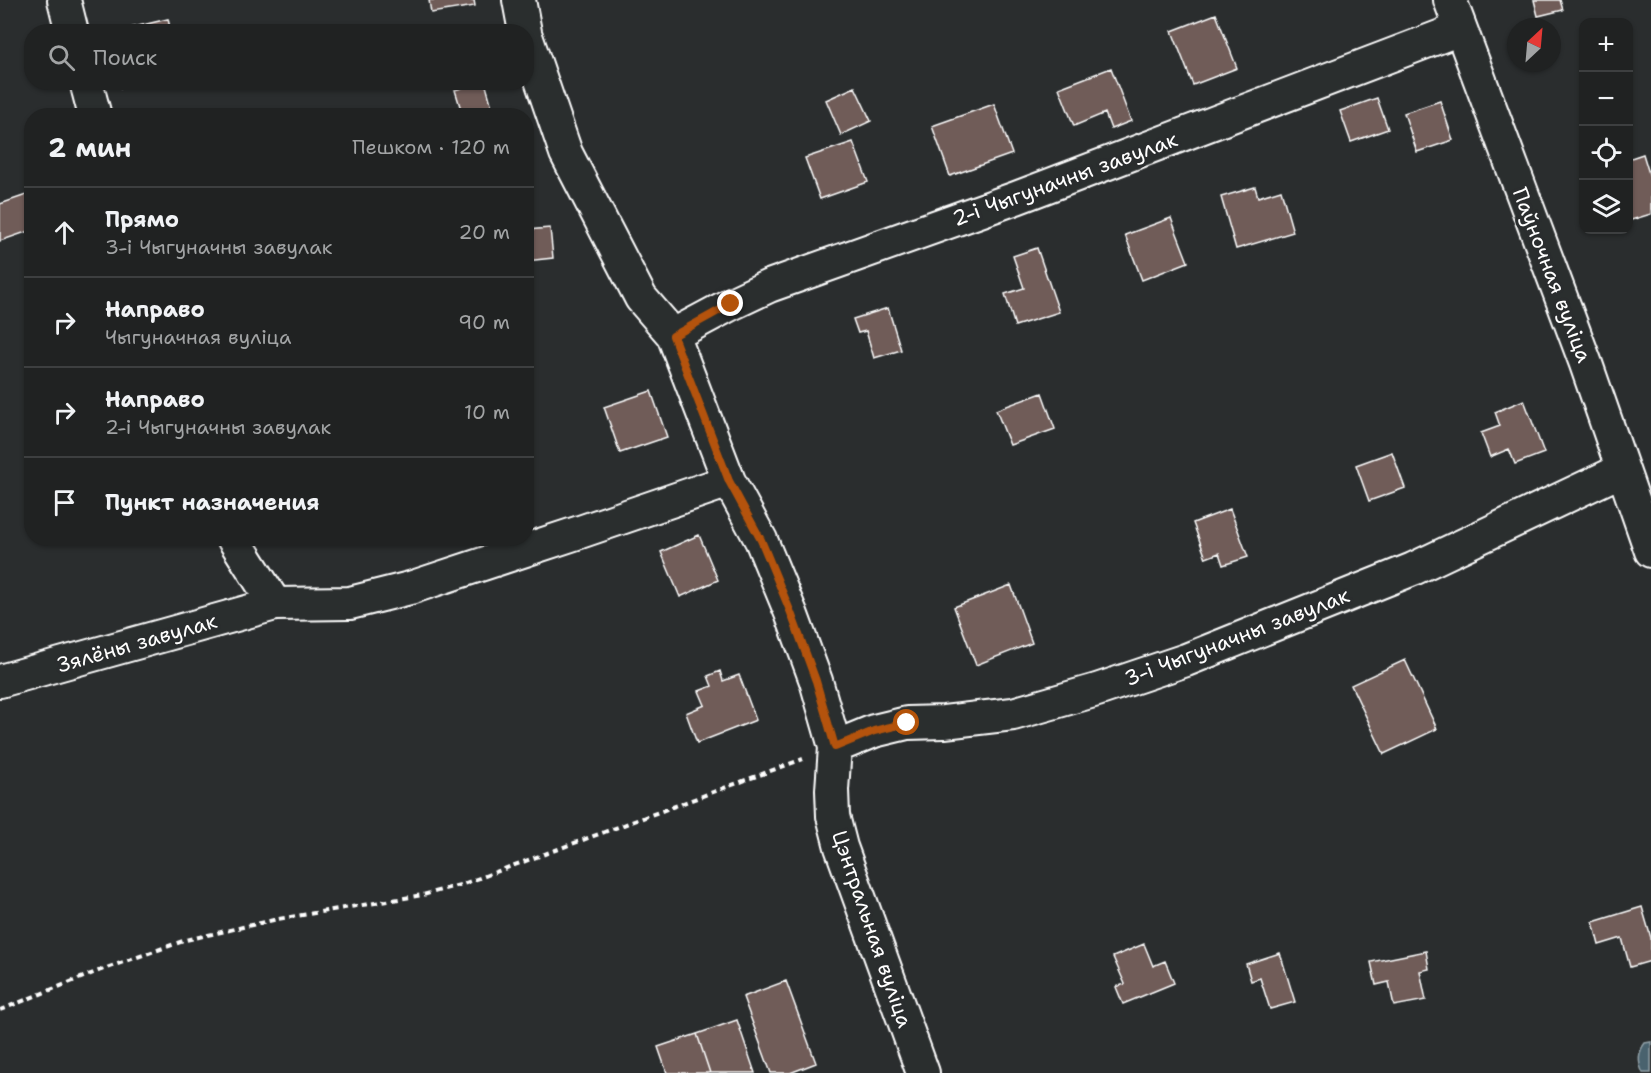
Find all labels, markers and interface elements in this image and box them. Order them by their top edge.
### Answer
north arrow [1507,18,1561,72]
map controls [1579,18,1633,234]
button: + [1579,18,1633,72]
search box [24,24,534,90]
icon: search [45,41,78,74]
text: Поиск [93,43,157,72]
button: − [1579,72,1633,126]
street label: 2-і Чыгуначны завулак [949,125,1181,233]
button: locate [1579,126,1633,180]
text: 2 мин [48,130,131,165]
text: Пешком · 120 m [352,134,510,160]
button: layers [1579,180,1633,234]
street label: Паўночная вуліца [1506,183,1598,367]
text: Прямо [105,205,179,234]
icon: ahead [48,216,81,249]
text: 20 m [459,219,510,245]
text: 3-і Чыгуначны завулак [105,234,332,260]
route end [717,290,743,316]
text: Направо [105,295,205,324]
icon: right [48,306,81,339]
text: 90 m [458,309,510,335]
text: Чыгуначная вуліца [105,324,291,350]
text: Направо [105,385,205,414]
icon: right [48,396,81,429]
text: 10 m [464,399,510,425]
text: 2-і Чыгуначны завулак [105,414,331,440]
icon: arrive [48,486,81,519]
text: Пункт назначения [105,488,319,517]
street label: 3-і Чыгуначны завулак [1121,581,1353,693]
street label: Зялёны завулак [54,607,220,679]
route start [893,709,919,735]
street label: Цэнтральная вуліца [825,827,919,1031]

